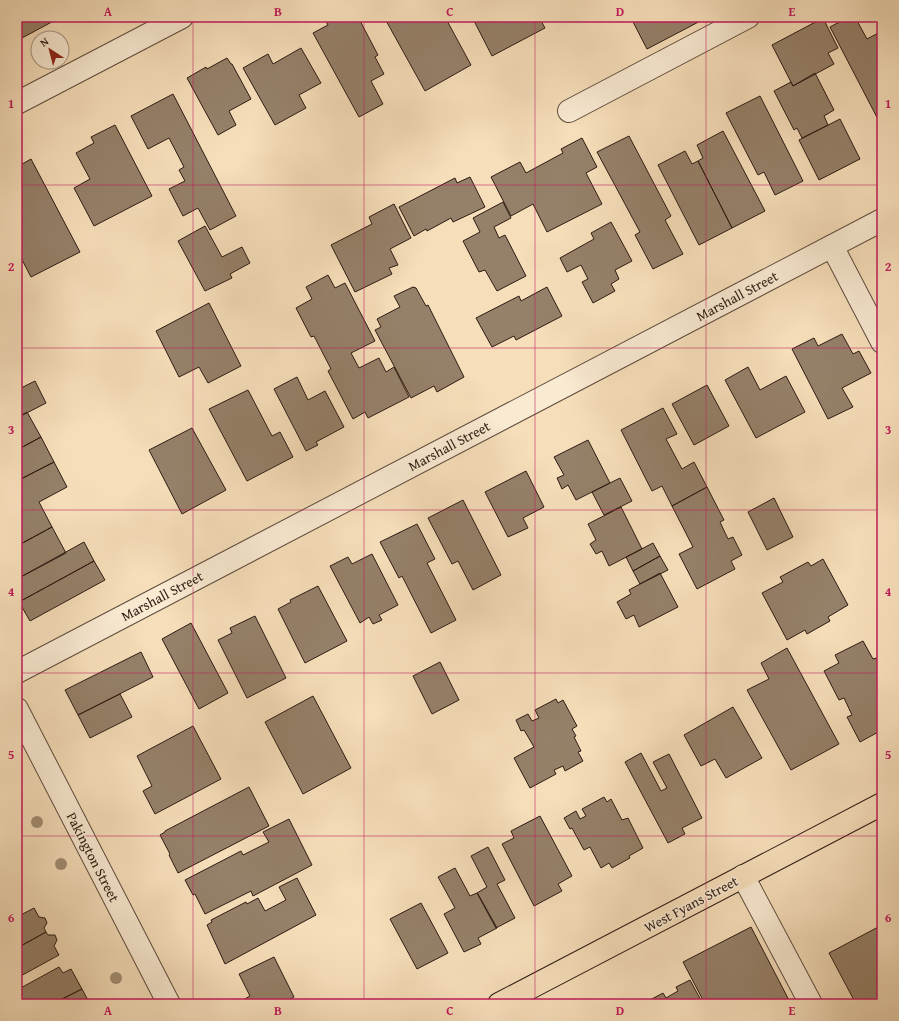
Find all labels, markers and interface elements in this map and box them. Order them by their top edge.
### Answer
text: A [104,2,113,21]
text: B [274,2,282,21]
text: C [446,2,454,21]
text: D [616,2,624,21]
text: E [789,2,796,21]
north arrow [30,30,70,70]
text: N [36,33,52,51]
text: 1 [8,94,14,113]
text: 1 [885,94,891,113]
text: 2 [8,257,15,276]
text: 2 [885,257,892,276]
street label: Marshall Street [692,266,782,326]
street label: Marshall Street [404,416,494,476]
text: 3 [8,420,14,439]
text: 3 [885,420,891,439]
street label: Marshall Street [117,566,207,626]
text: 4 [8,582,15,601]
text: 4 [885,582,892,601]
text: 5 [8,745,15,764]
text: 5 [885,745,892,764]
street label: Pakington Street [62,809,124,905]
street label: West Fyans Street [641,871,741,937]
text: 6 [8,908,15,927]
text: 6 [885,908,892,927]
text: A [104,1001,113,1020]
text: B [274,1001,282,1020]
text: C [446,1001,454,1020]
text: D [616,1001,624,1020]
text: E [789,1001,796,1020]

